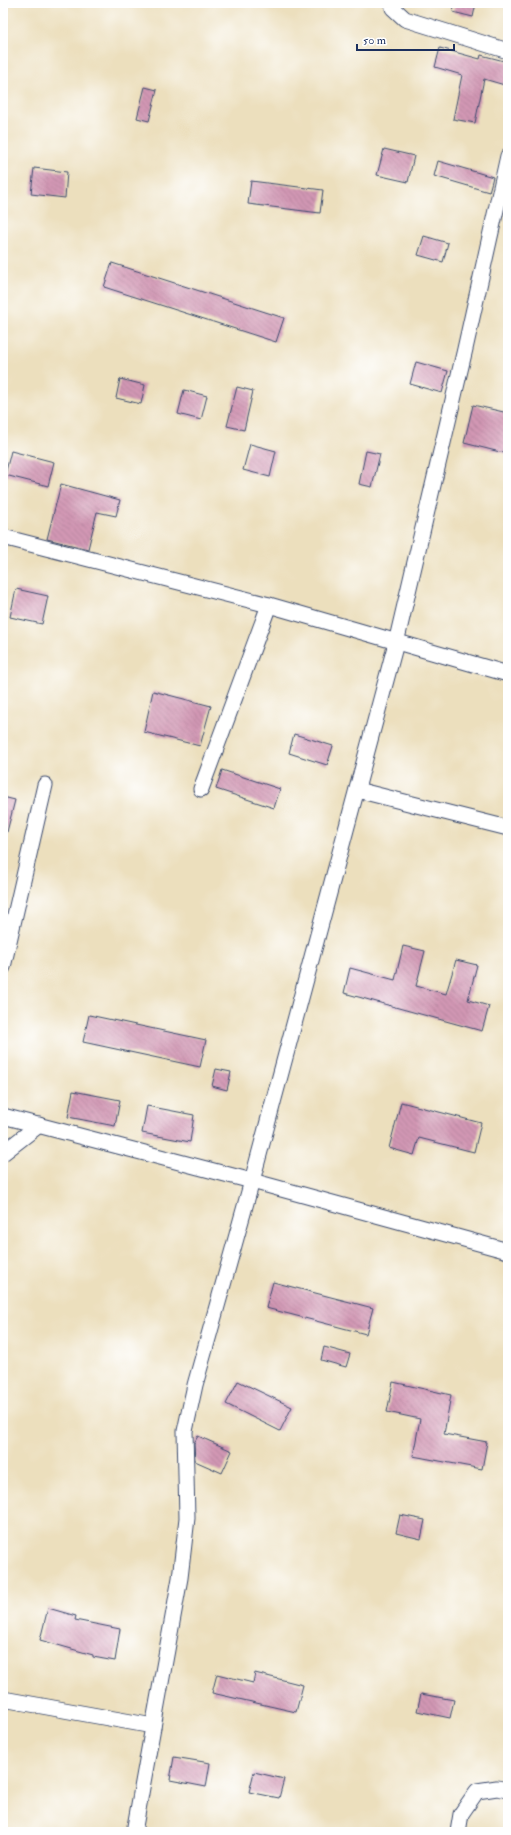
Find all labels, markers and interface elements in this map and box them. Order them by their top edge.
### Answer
scale bar [357,26,454,52]
text: 50 m [363,33,387,48]

